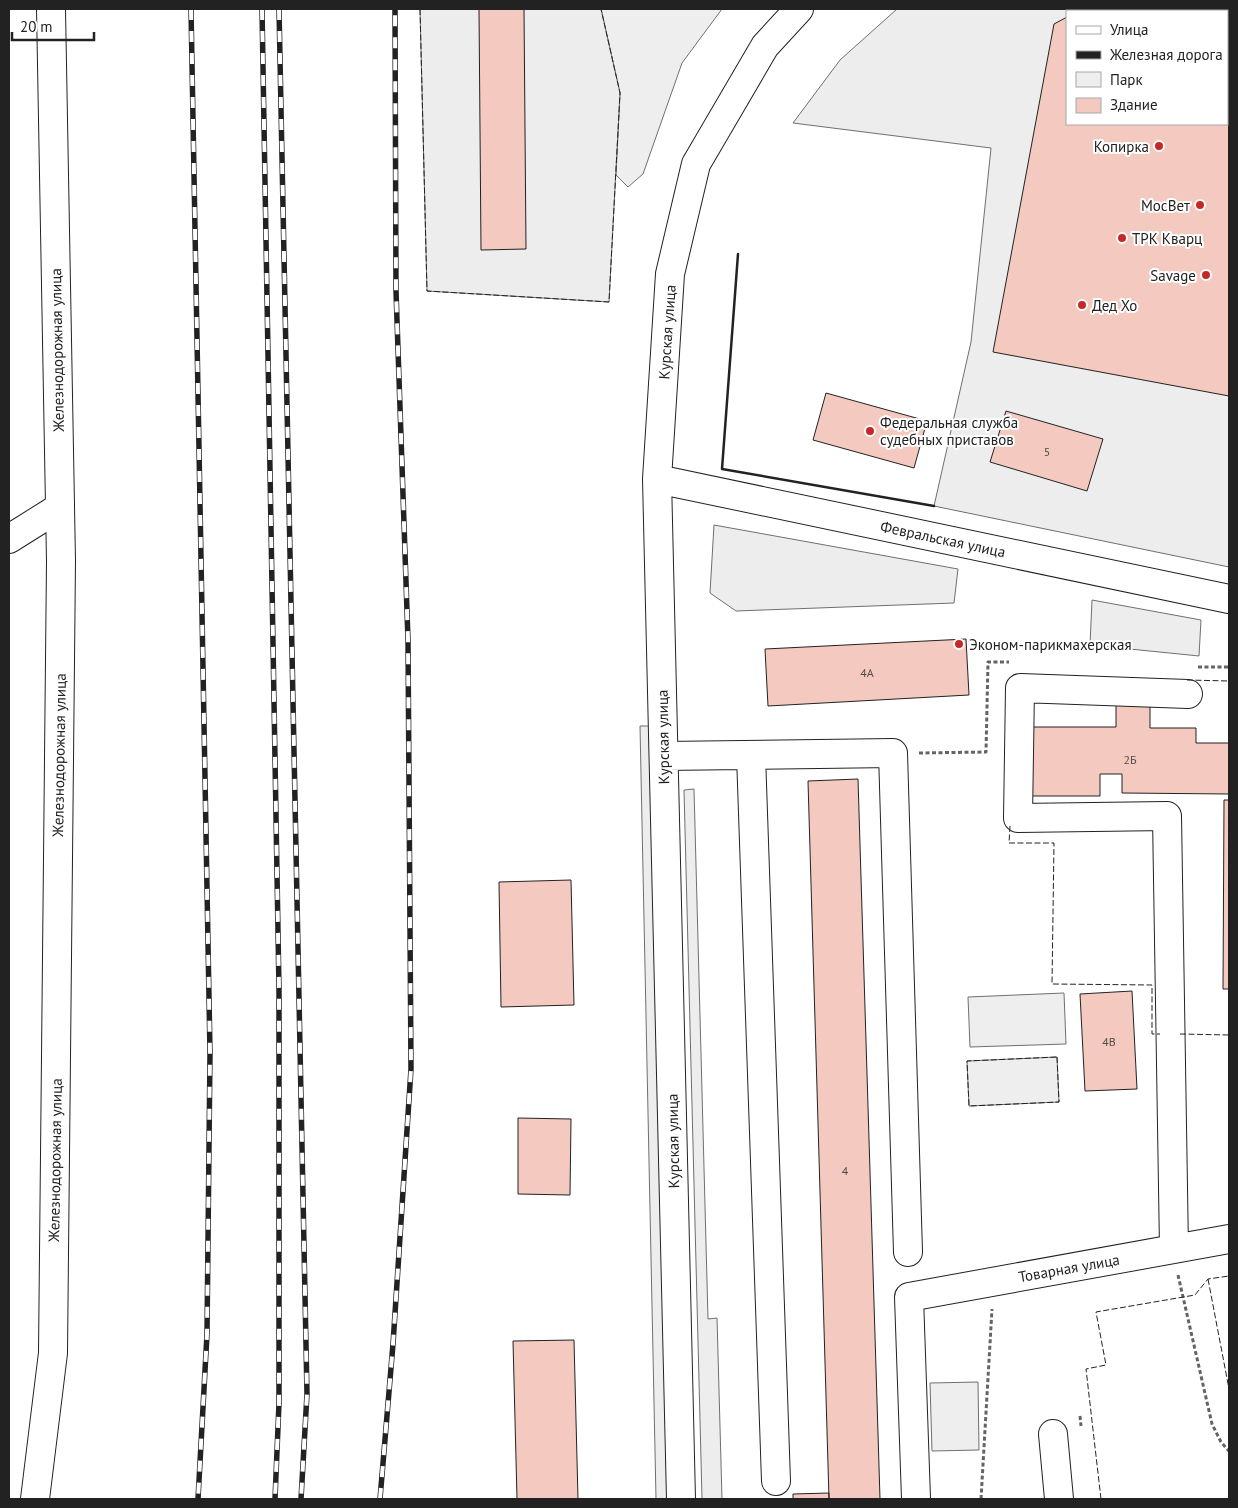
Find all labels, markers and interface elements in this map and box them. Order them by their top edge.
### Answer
scale bar [12,10,95,42]
legend [1066,10,1228,125]
text: 20 m [20,17,53,36]
text: Улица [1110,20,1148,39]
text: Железная дорога [1109,45,1223,64]
text: Парк [1110,70,1143,89]
text: Здание [1110,95,1158,114]
place label: Копирка [1094,137,1149,156]
marker: Копирка [1153,140,1165,152]
place label: МосВет [1141,196,1190,215]
marker: МосВет [1194,199,1206,211]
place label: ТРК Кварц [1132,229,1202,248]
marker: ТРК Кварц [1116,232,1128,244]
place label: Savage [1150,266,1196,285]
street label: Железнодорожная улица [46,268,68,433]
marker: Savage [1200,269,1212,281]
street label: Курская улица [654,284,680,380]
place label: Дед Хо [1092,296,1137,315]
marker: Дед Хо [1076,299,1088,311]
place label: Федеральная служба судебных приставов [880,413,1018,449]
marker: Федеральная служба судебных приставов [864,425,876,437]
house number: 5 [1044,444,1050,459]
street label: Февральская улица [879,516,1007,562]
place label: Эконом-парикмахерская [969,635,1132,654]
marker: Эконом-парикмахерская [953,638,965,650]
house number: 4А [860,665,874,680]
street label: Железнодорожная улица [48,673,70,838]
street label: Курская улица [653,689,673,785]
house number: 2Б [1123,752,1137,767]
house number: 4В [1102,1034,1116,1049]
street label: Железнодорожная улица [44,1078,66,1243]
street label: Курская улица [663,1093,683,1189]
house number: 4 [842,1163,849,1178]
street label: Товарная улица [1017,1250,1121,1286]

